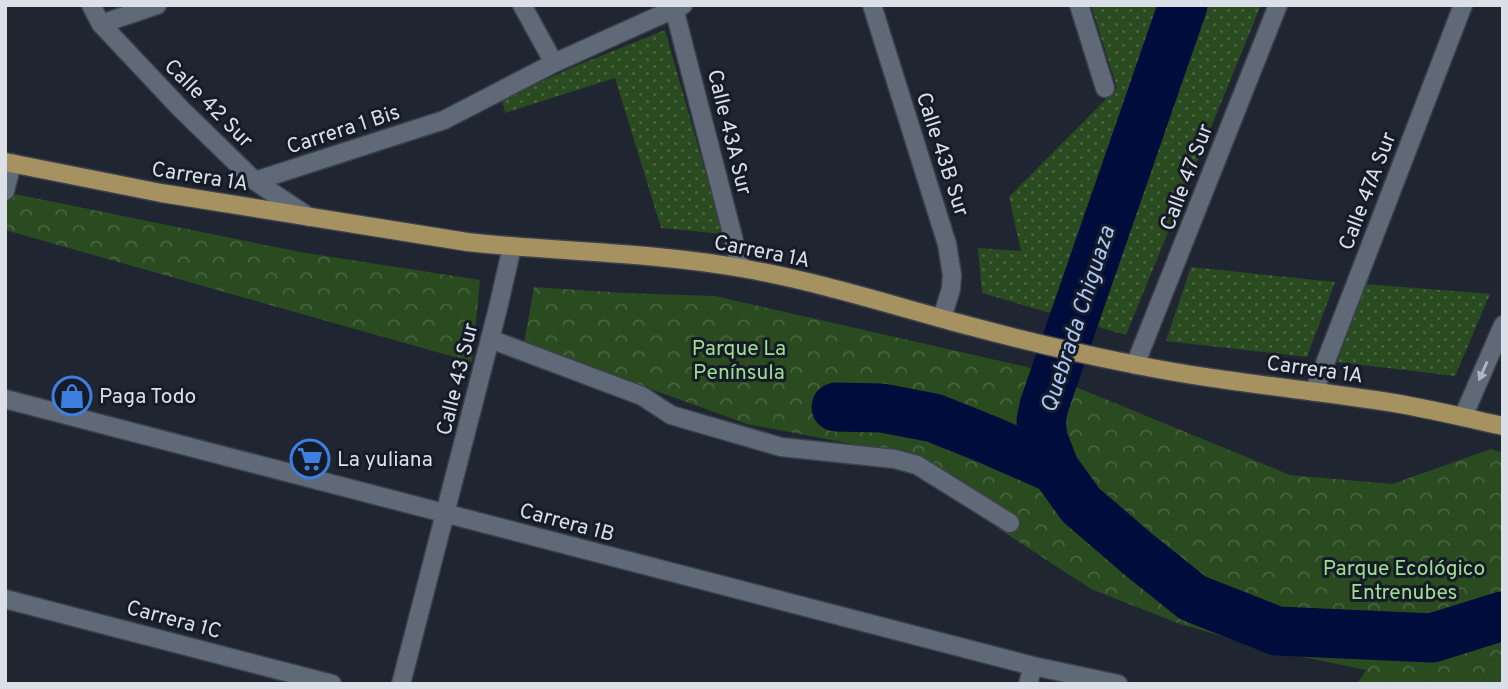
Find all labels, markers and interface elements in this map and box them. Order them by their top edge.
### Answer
street label: Calle 42 Sur [158,54,258,154]
street label: Calle 43A Sur [700,67,757,198]
street label: Calle 43B Sur [909,89,974,220]
street label: Carrera 1 Bis [283,99,404,161]
street label: Calle 47 Sur [1155,120,1220,235]
street label: Calle 47A Sur [1334,129,1403,254]
street label: Carrera 1A [150,157,250,198]
water label: Quebrada Chiguaza [1036,223,1123,417]
street label: Carrera 1A [711,230,812,275]
street label: Calle 43 Sur [431,320,485,439]
park label: Parque La Península [692,336,786,387]
street label: Carrera 1A [1265,350,1365,391]
one-way arrow [1477,361,1489,381]
shop icon: Paga Todo [51,375,93,417]
place label: Paga Todo [99,384,196,411]
supermarket icon: La yuliana [289,438,331,480]
place label: La yuliana [337,447,433,474]
street label: Carrera 1B [516,498,617,549]
park label: Parque Ecológico Entrenubes [1323,556,1485,607]
street label: Carrera 1C [123,595,224,646]

